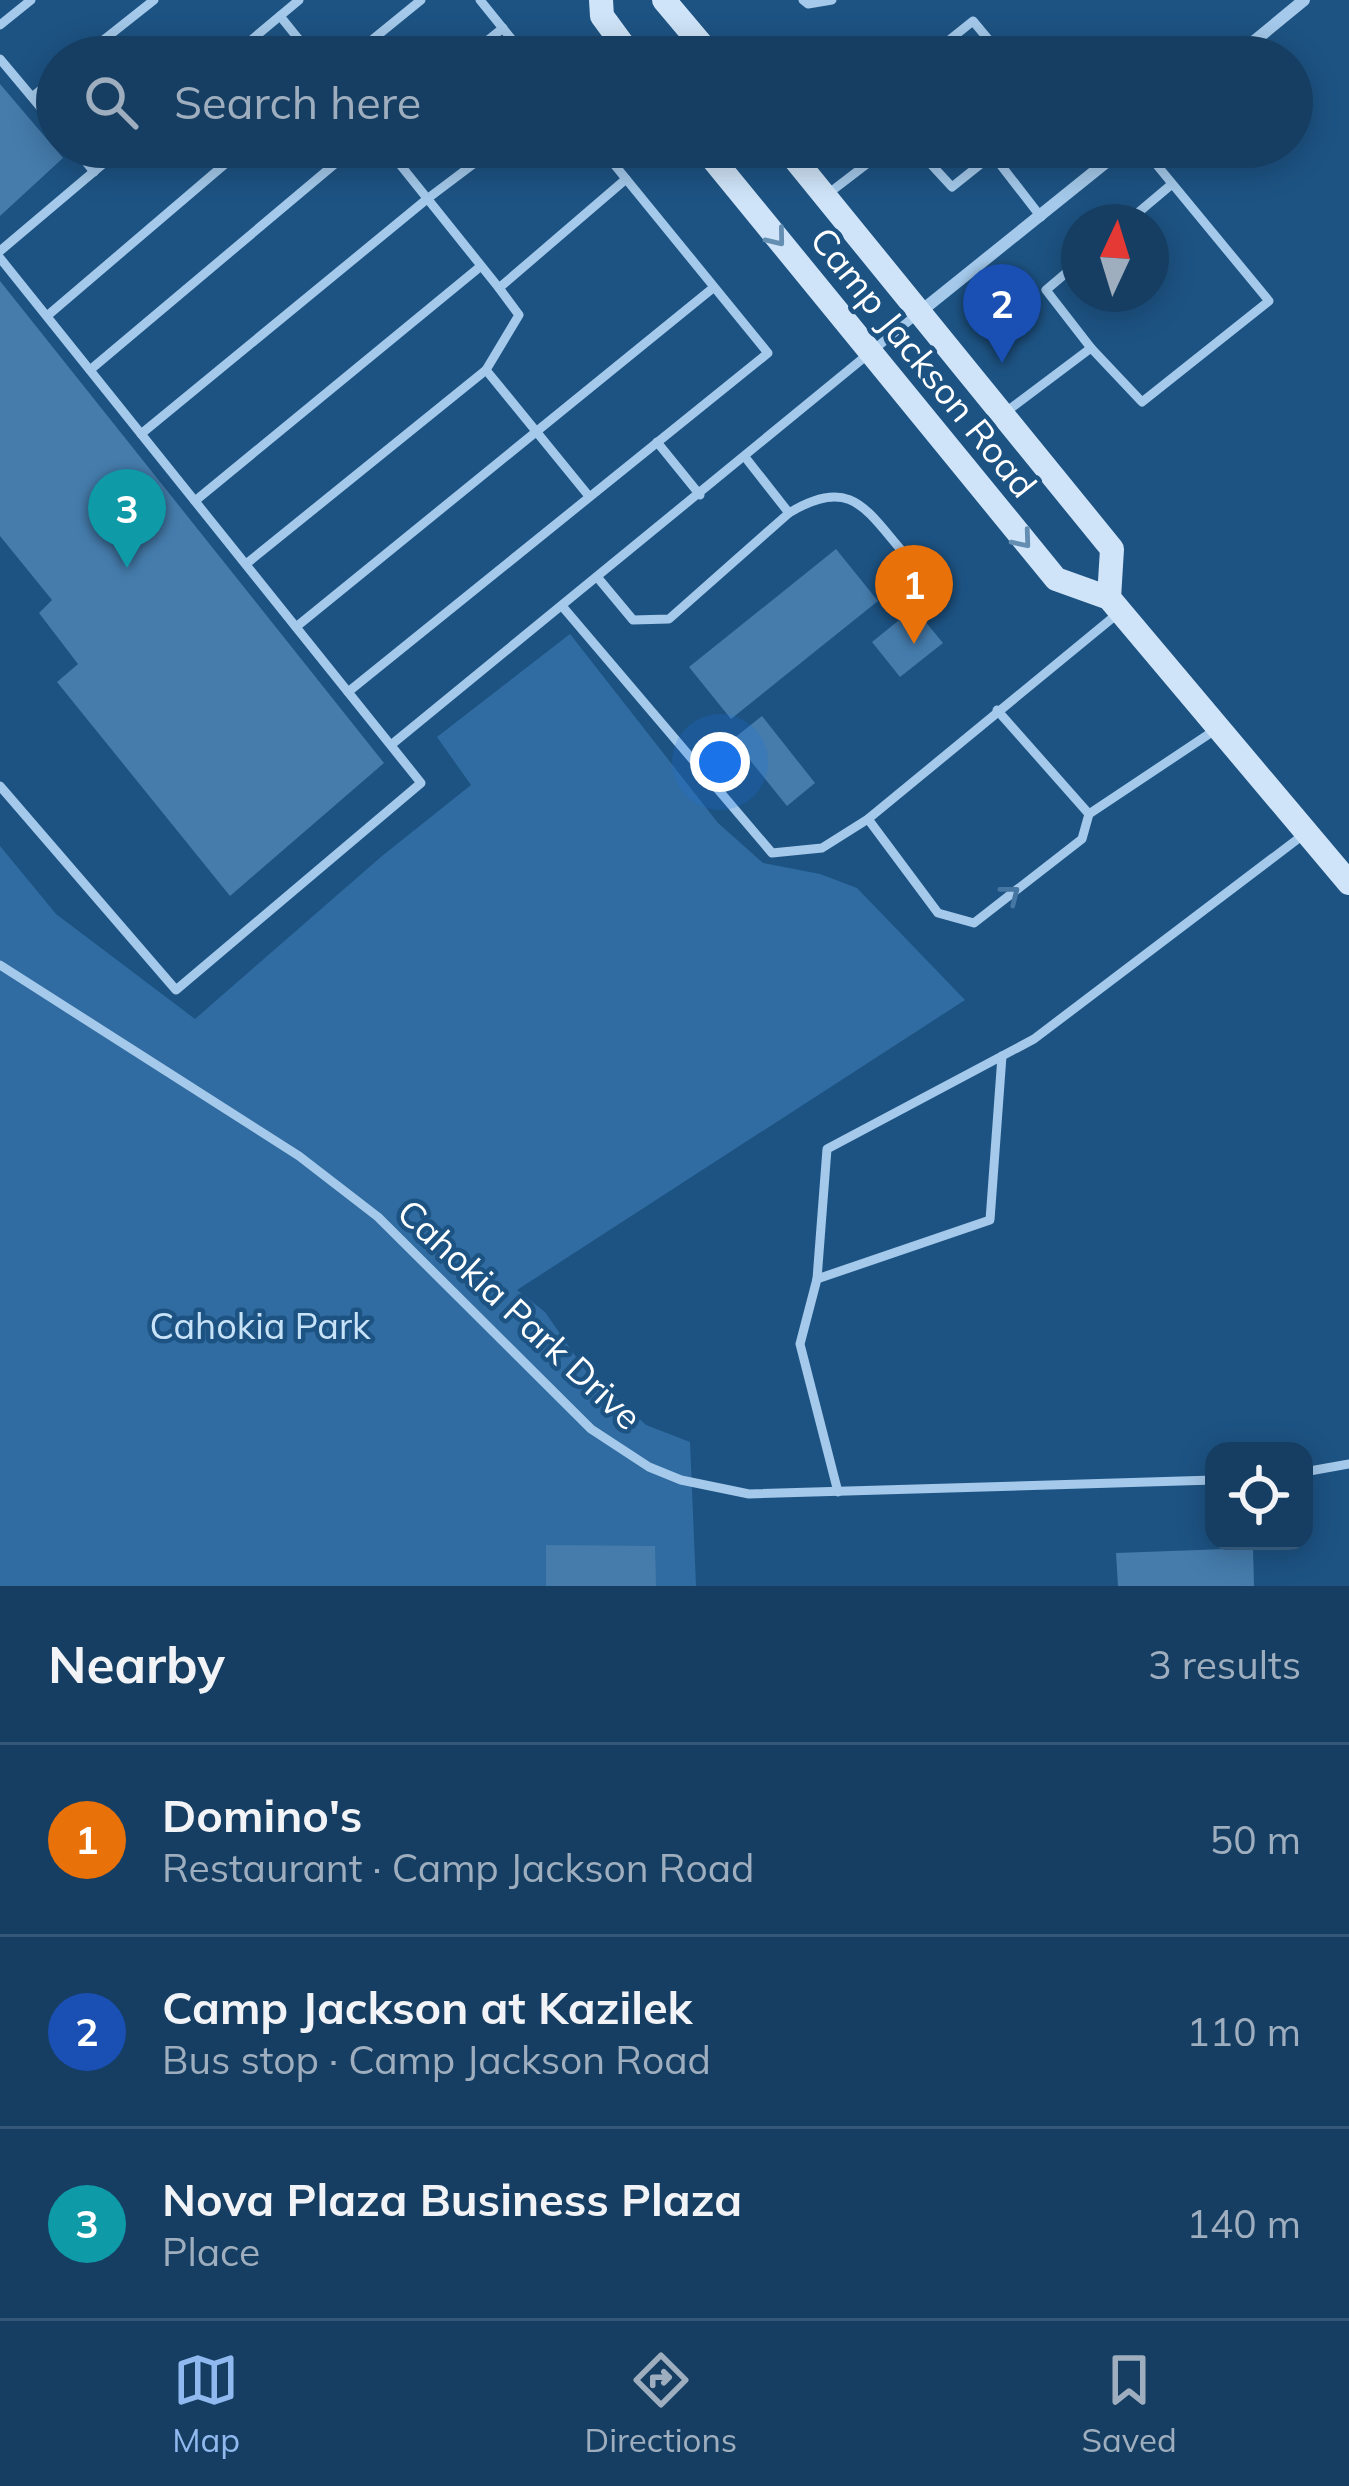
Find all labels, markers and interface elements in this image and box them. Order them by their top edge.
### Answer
search box [36,36,1313,168]
icon: search [78,69,144,135]
text: Search here [174,74,421,130]
north arrow [1061,204,1169,312]
street label: Camp Jackson Road [801,218,1047,506]
one-way arrow [762,224,784,246]
pin: 2 [963,264,1041,363]
pin: 3 [88,469,166,568]
one-way arrow [1009,526,1031,548]
pin: 1 [875,545,953,644]
your location [690,732,750,792]
one-way arrow [997,887,1019,908]
street label: Cahokia Park Drive [389,1189,651,1439]
park label: Cahokia Park [149,1303,371,1348]
map controls [1205,1442,1313,1550]
button: locate [1205,1442,1313,1550]
text: Nearby [48,1632,225,1696]
text: 3 results [1148,1640,1301,1689]
text: Domino's [162,1787,362,1843]
text: 1 [75,1815,99,1864]
text: 50 m [1210,1815,1301,1864]
text: Restaurant · Camp Jackson Road [162,1843,754,1892]
text: Camp Jackson at Kazilek [162,1979,692,2035]
text: 2 [75,2007,99,2056]
text: 110 m [1186,2007,1301,2056]
text: Bus stop · Camp Jackson Road [162,2035,711,2084]
text: Nova Plaza Business Plaza [162,2171,742,2227]
text: 3 [75,2199,99,2248]
text: 140 m [1186,2199,1301,2248]
text: Place [162,2227,260,2276]
tab: Map [172,2347,240,2460]
tab: Directions [585,2347,737,2460]
tab: Saved [1082,2347,1177,2460]

